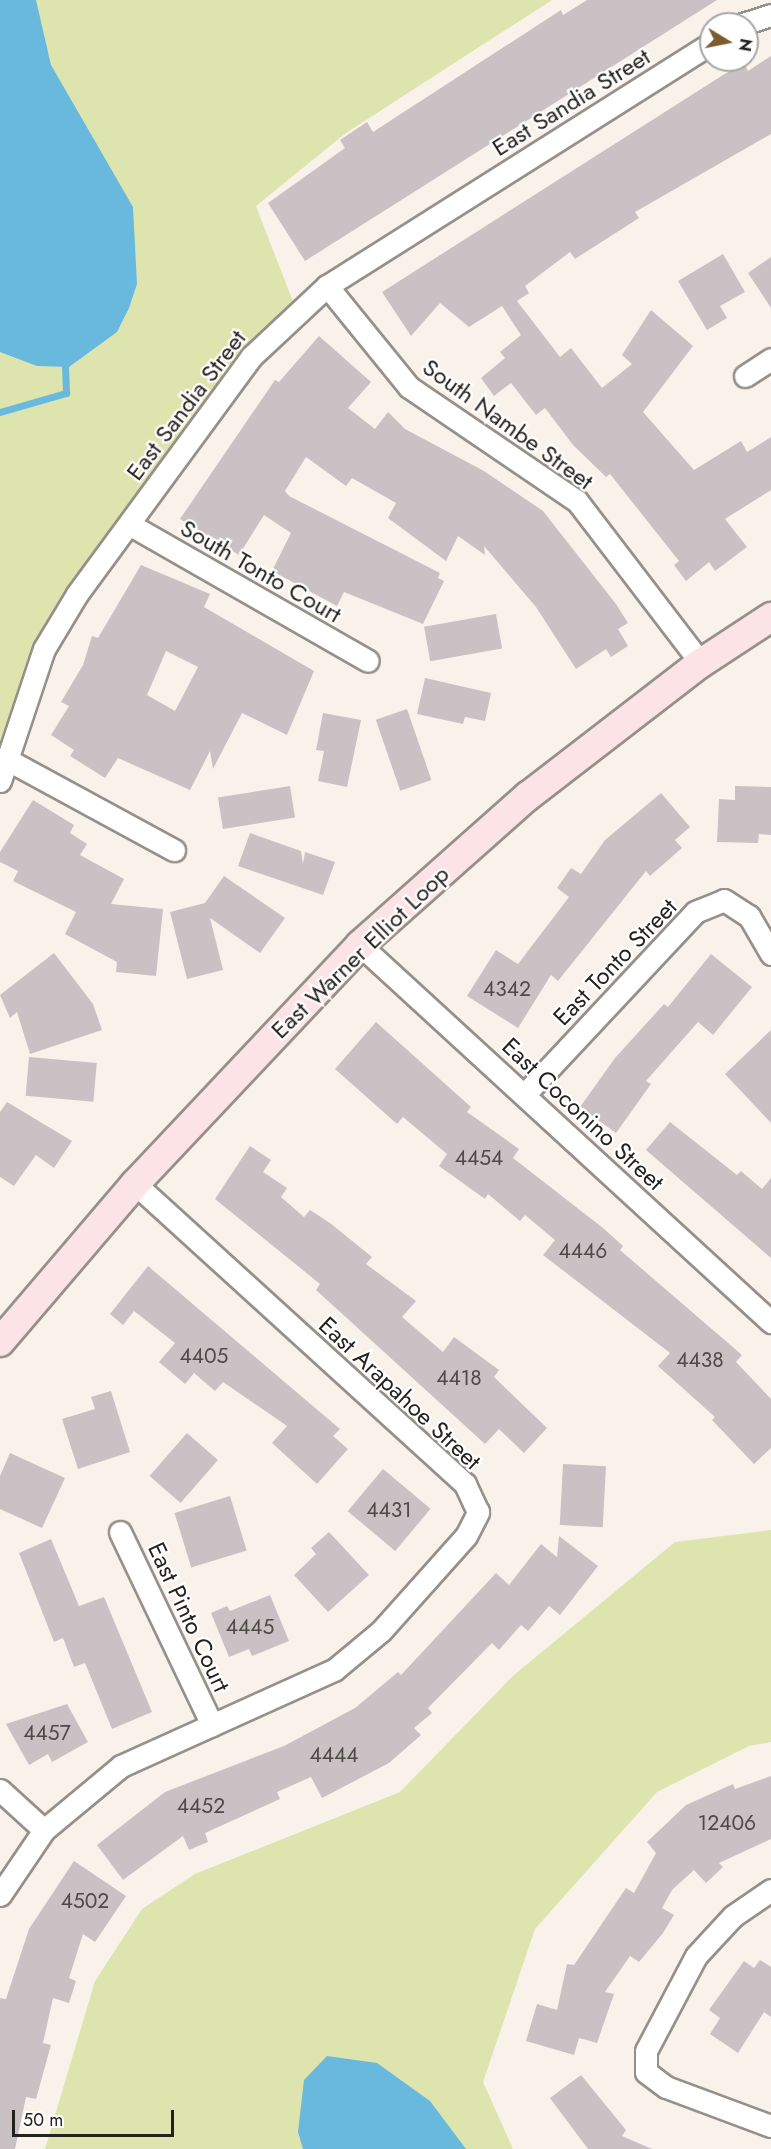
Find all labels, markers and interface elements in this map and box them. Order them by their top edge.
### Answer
north arrow [699,12,759,72]
text: N [733,37,758,53]
street label: East Sandia Street [487,42,655,162]
street label: East Sandia Street [120,324,252,486]
street label: South Nambe Street [417,352,599,496]
street label: South Tonto Court [175,513,347,629]
street label: East Warner Elliot Loop [265,860,455,1044]
street label: East Tonto Street [547,893,683,1031]
house number: 4342 [483,976,531,1002]
street label: East Coconino Street [496,1032,670,1196]
house number: 4454 [455,1145,503,1171]
house number: 4446 [559,1238,607,1264]
street label: East Arapahoe Street [313,1311,487,1475]
house number: 4405 [180,1343,228,1369]
house number: 4438 [676,1347,724,1373]
house number: 4418 [436,1365,482,1391]
house number: 4431 [366,1497,412,1523]
street label: East Pinto Court [142,1538,236,1696]
house number: 4445 [226,1614,274,1640]
house number: 4457 [23,1720,71,1746]
house number: 4444 [310,1742,358,1768]
house number: 4452 [177,1793,225,1819]
house number: 12406 [698,1810,756,1836]
house number: 4502 [61,1888,109,1914]
scale bar [15,2098,177,2136]
text: 50 m [23,2107,63,2133]

